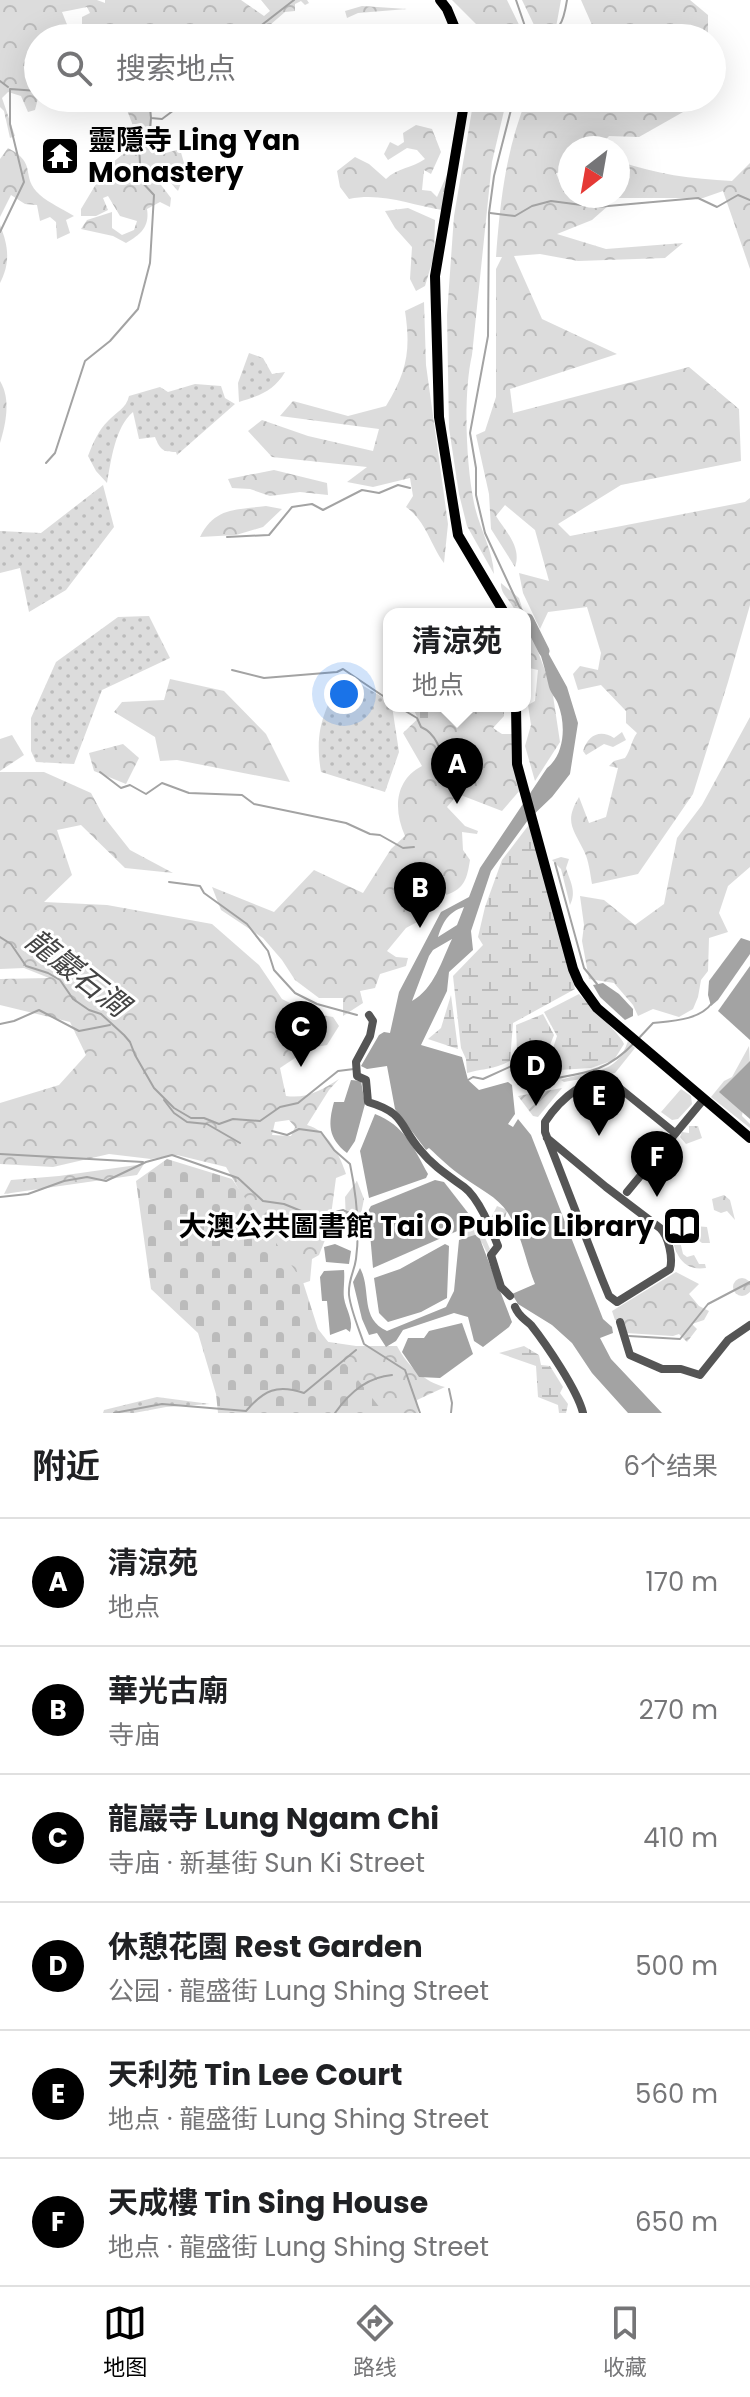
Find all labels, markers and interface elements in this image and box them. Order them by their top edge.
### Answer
search box [24,24,726,112]
icon: search [52,46,96,90]
text: 搜索地点 [116,47,236,90]
place label: 靈隱寺 Ling Yan Monastery [88,121,300,192]
temple icon: 靈隱寺 Ling Yan Monastery [39,135,81,177]
north arrow [558,136,630,208]
popup [383,608,531,712]
text: 清涼苑 [412,619,502,662]
text: 地点 [412,667,464,703]
your location [324,674,364,714]
pin: A [431,738,483,804]
pin: B [394,862,446,928]
water label: 龍巖石澗 [17,919,141,1029]
pin: C [275,1001,327,1067]
pin: D [510,1040,562,1106]
pin: E [573,1070,625,1136]
pin: F [631,1131,683,1197]
library icon: 大澳公共圖書館 Tai O Public Library [661,1205,703,1247]
place label: 大澳公共圖書館 Tai O Public Library [178,1207,654,1246]
text: 附近 [32,1442,100,1490]
text: 6个结果 [623,1448,718,1484]
text: 清涼苑 [108,1541,198,1584]
text: A [48,1564,68,1600]
text: 170 m [645,1564,718,1600]
text: 地点 [108,1589,160,1625]
text: 華光古廟 [108,1669,228,1712]
text: B [49,1692,67,1728]
text: 270 m [639,1692,718,1728]
text: 寺庙 [108,1717,160,1753]
text: 龍巖寺 Lung Ngam Chi [108,1797,439,1840]
text: C [48,1820,68,1856]
text: 410 m [643,1820,718,1856]
text: 寺庙 · 新基街 Sun Ki Street [108,1845,425,1881]
text: 休憩花園 Rest Garden [108,1925,423,1968]
text: D [49,1948,67,1984]
text: 500 m [635,1948,718,1984]
text: 公园 · 龍盛街 Lung Shing Street [108,1973,489,2009]
text: 天利苑 Tin Lee Court [108,2053,402,2096]
text: E [51,2076,65,2112]
text: 560 m [635,2076,718,2112]
text: 地点 · 龍盛街 Lung Shing Street [108,2101,489,2137]
text: 天成樓 Tin Sing House [108,2181,428,2224]
text: F [51,2204,65,2240]
text: 650 m [635,2204,718,2240]
text: 地点 · 龍盛街 Lung Shing Street [108,2229,489,2265]
tab: 地图 [103,2301,147,2384]
tab: 路线 [353,2301,397,2384]
tab: 收藏 [603,2301,647,2384]

